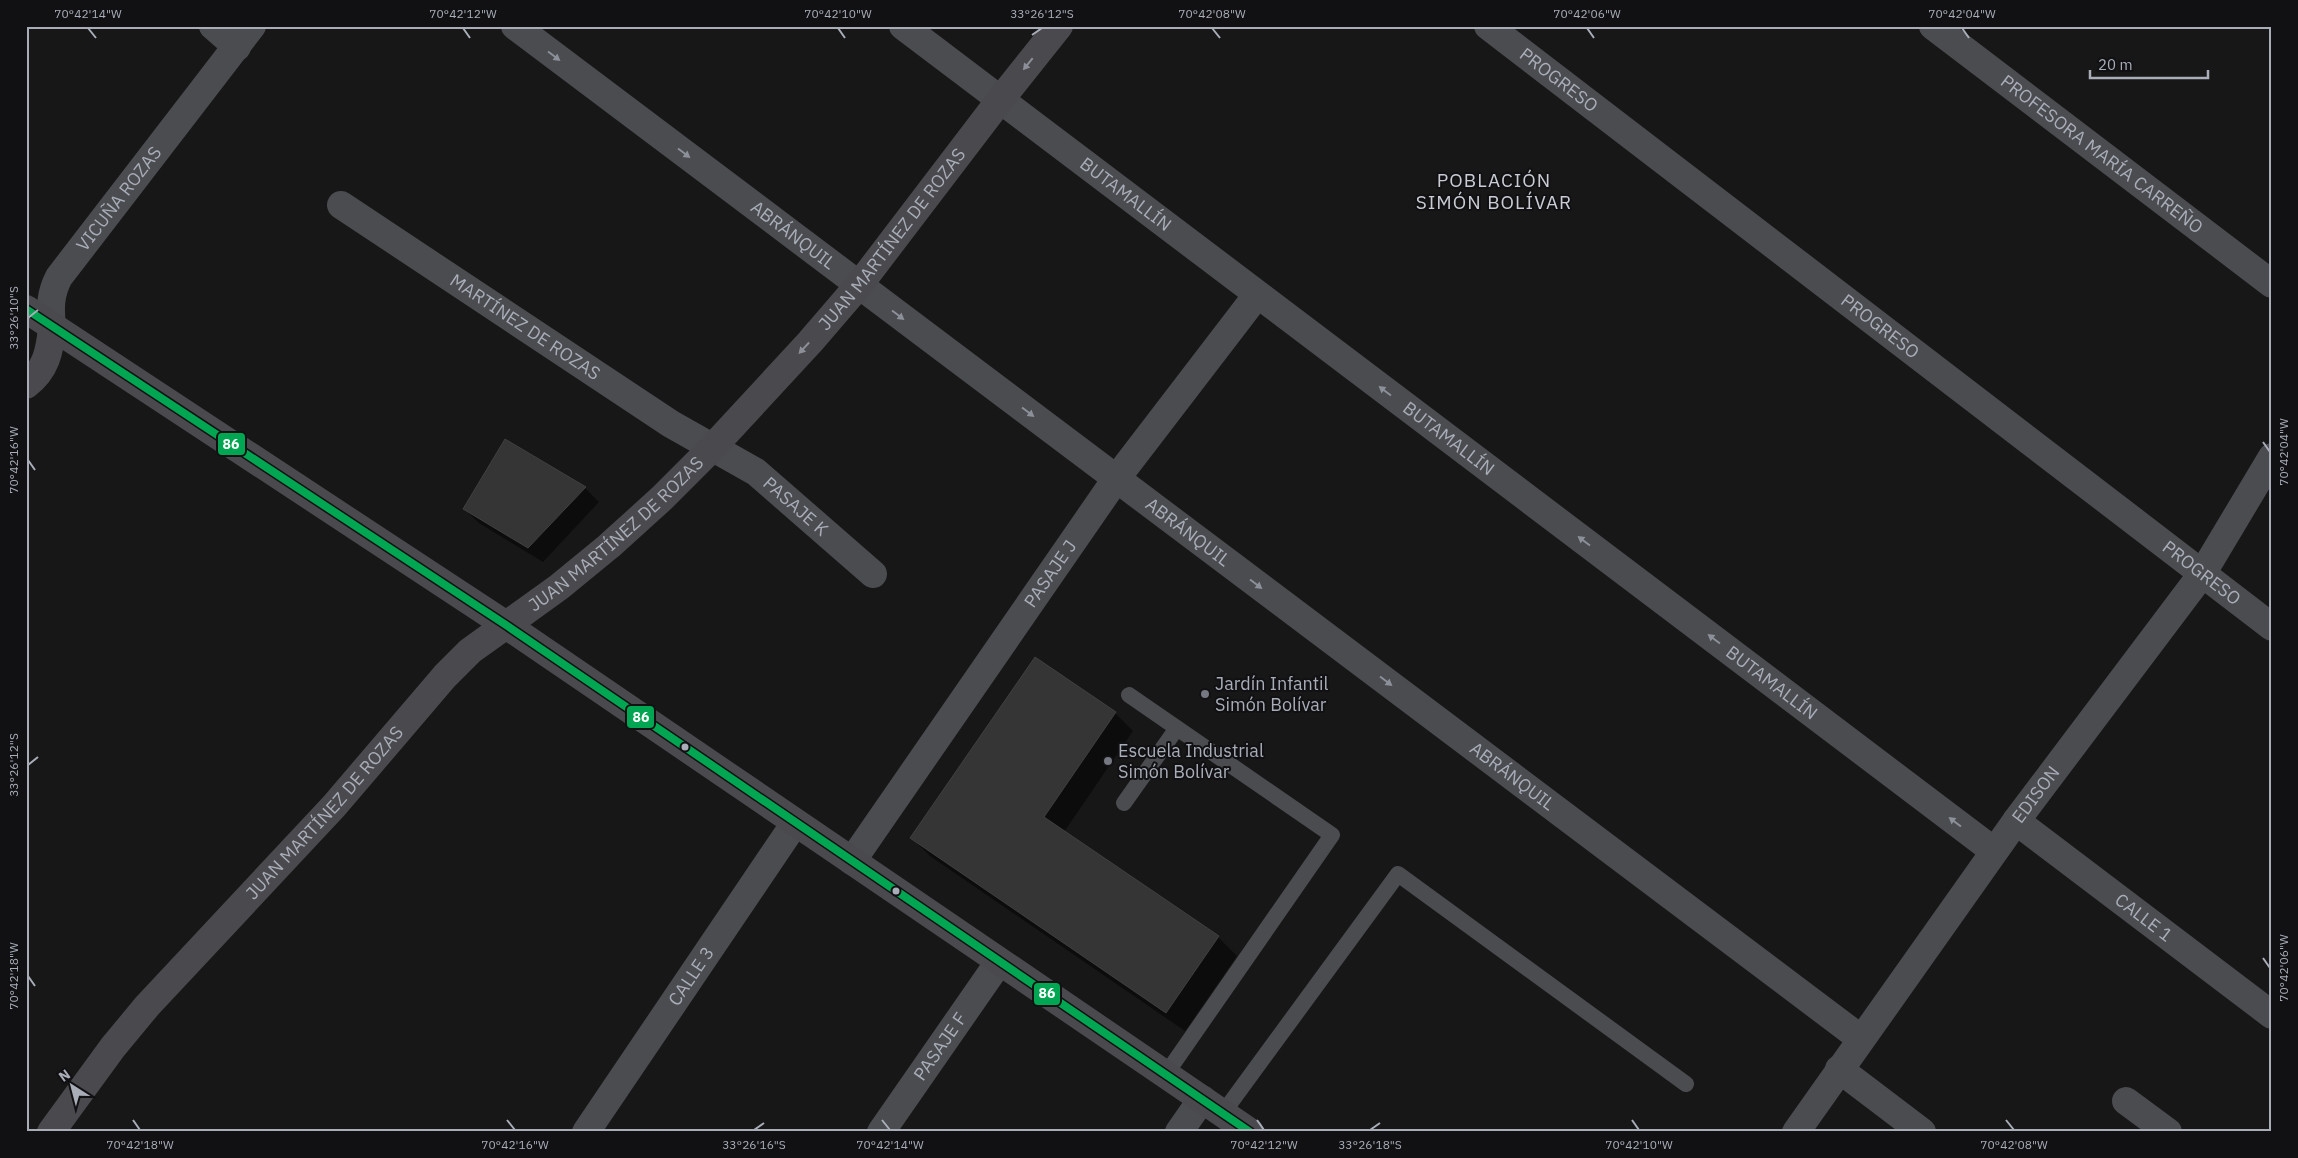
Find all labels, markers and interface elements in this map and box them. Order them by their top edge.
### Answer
text: 70°42'14"W [54,6,122,21]
text: 70°42'12"W [429,6,497,21]
text: 70°42'10"W [804,6,872,21]
text: 33°26'12"S [1010,6,1074,21]
text: 70°42'08"W [1178,6,1246,21]
text: 70°42'06"W [1553,6,1621,21]
text: 70°42'04"W [1928,6,1996,21]
street label: PROGRESO [1515,42,1603,117]
scale bar [2090,48,2208,80]
one-way arrow [547,50,560,61]
text: 20 m [2098,55,2133,74]
one-way arrow [1023,57,1034,70]
street label: PROFESORA MARÍA CARREÑO [1996,70,2208,238]
street label: VICUÑA ROZAS [71,141,166,256]
street label: JUAN MARTÍNEZ DE ROZAS [813,143,970,335]
one-way arrow [677,148,690,159]
street label: BUTAMALLÍN [1075,152,1176,236]
district label: POBLACIÓN SIMÓN BOLÍVAR [1416,168,1572,214]
street label: ABRÁNQUIL [746,195,840,274]
street label: MARTÍNEZ DE ROZAS [446,269,605,385]
text: 33°26'10"S [6,286,21,350]
street label: PROGRESO [1837,289,1924,363]
one-way arrow [891,309,904,320]
one-way arrow [798,342,810,354]
one-way arrow [1379,385,1392,396]
street label: BUTAMALLÍN [1399,396,1499,480]
one-way arrow [1021,407,1034,418]
text: 70°42'04"W [2276,418,2291,486]
text: 70°42'16"W [6,426,21,494]
line badge: 86 [217,432,246,456]
text: 86 [223,435,239,453]
street label: JUAN MARTÍNEZ DE ROZAS [524,451,708,616]
street label: PASAJE K [758,471,834,541]
street label: ABRÁNQUIL [1141,492,1235,571]
street label: PASAJE J [1019,535,1081,612]
street label: PROGRESO [2158,535,2246,610]
one-way arrow [1577,536,1591,546]
one-way arrow [1249,578,1262,589]
one-way arrow [1707,634,1721,644]
street label: BUTAMALLÍN [1722,640,1822,724]
place label: Jardín Infantil Simón Bolívar [1215,672,1329,716]
one-way arrow [1379,676,1392,687]
marker: Jardín Infantil Simón Bolívar [1199,688,1211,700]
line badge: 86 [626,705,655,729]
text: 86 [633,708,649,726]
street label: JUAN MARTÍNEZ DE ROZAS [241,721,408,904]
text: 33°26'12"S [6,733,21,797]
street label: ABRÁNQUIL [1466,737,1560,815]
place label: Escuela Industrial Simón Bolívar [1118,739,1264,783]
unlabelled marker [680,742,690,752]
marker: Escuela Industrial Simón Bolívar [1102,755,1114,767]
street label: EDISON [2007,761,2064,827]
one-way arrow [1949,816,1962,827]
unlabelled marker [891,886,901,896]
street label: CALLE 1 [2110,888,2177,946]
text: 70°42'06"W [2276,934,2291,1002]
text: 70°42'18"W [6,942,21,1010]
street label: CALLE 3 [663,942,719,1010]
line badge: 86 [1033,982,1061,1006]
text: 86 [1039,984,1055,1002]
street label: PASAJE F [908,1008,972,1085]
north arrow [48,1060,98,1110]
text: N [55,1065,74,1086]
text: 70°42'18"W [106,1137,174,1152]
text: 70°42'16"W [481,1137,549,1152]
text: 33°26'16"S [722,1137,786,1152]
text: 70°42'14"W [856,1137,924,1152]
text: 70°42'12"W [1230,1137,1298,1152]
text: 33°26'18"S [1338,1137,1402,1152]
text: 70°42'10"W [1605,1137,1673,1152]
text: 70°42'08"W [1980,1137,2048,1152]

